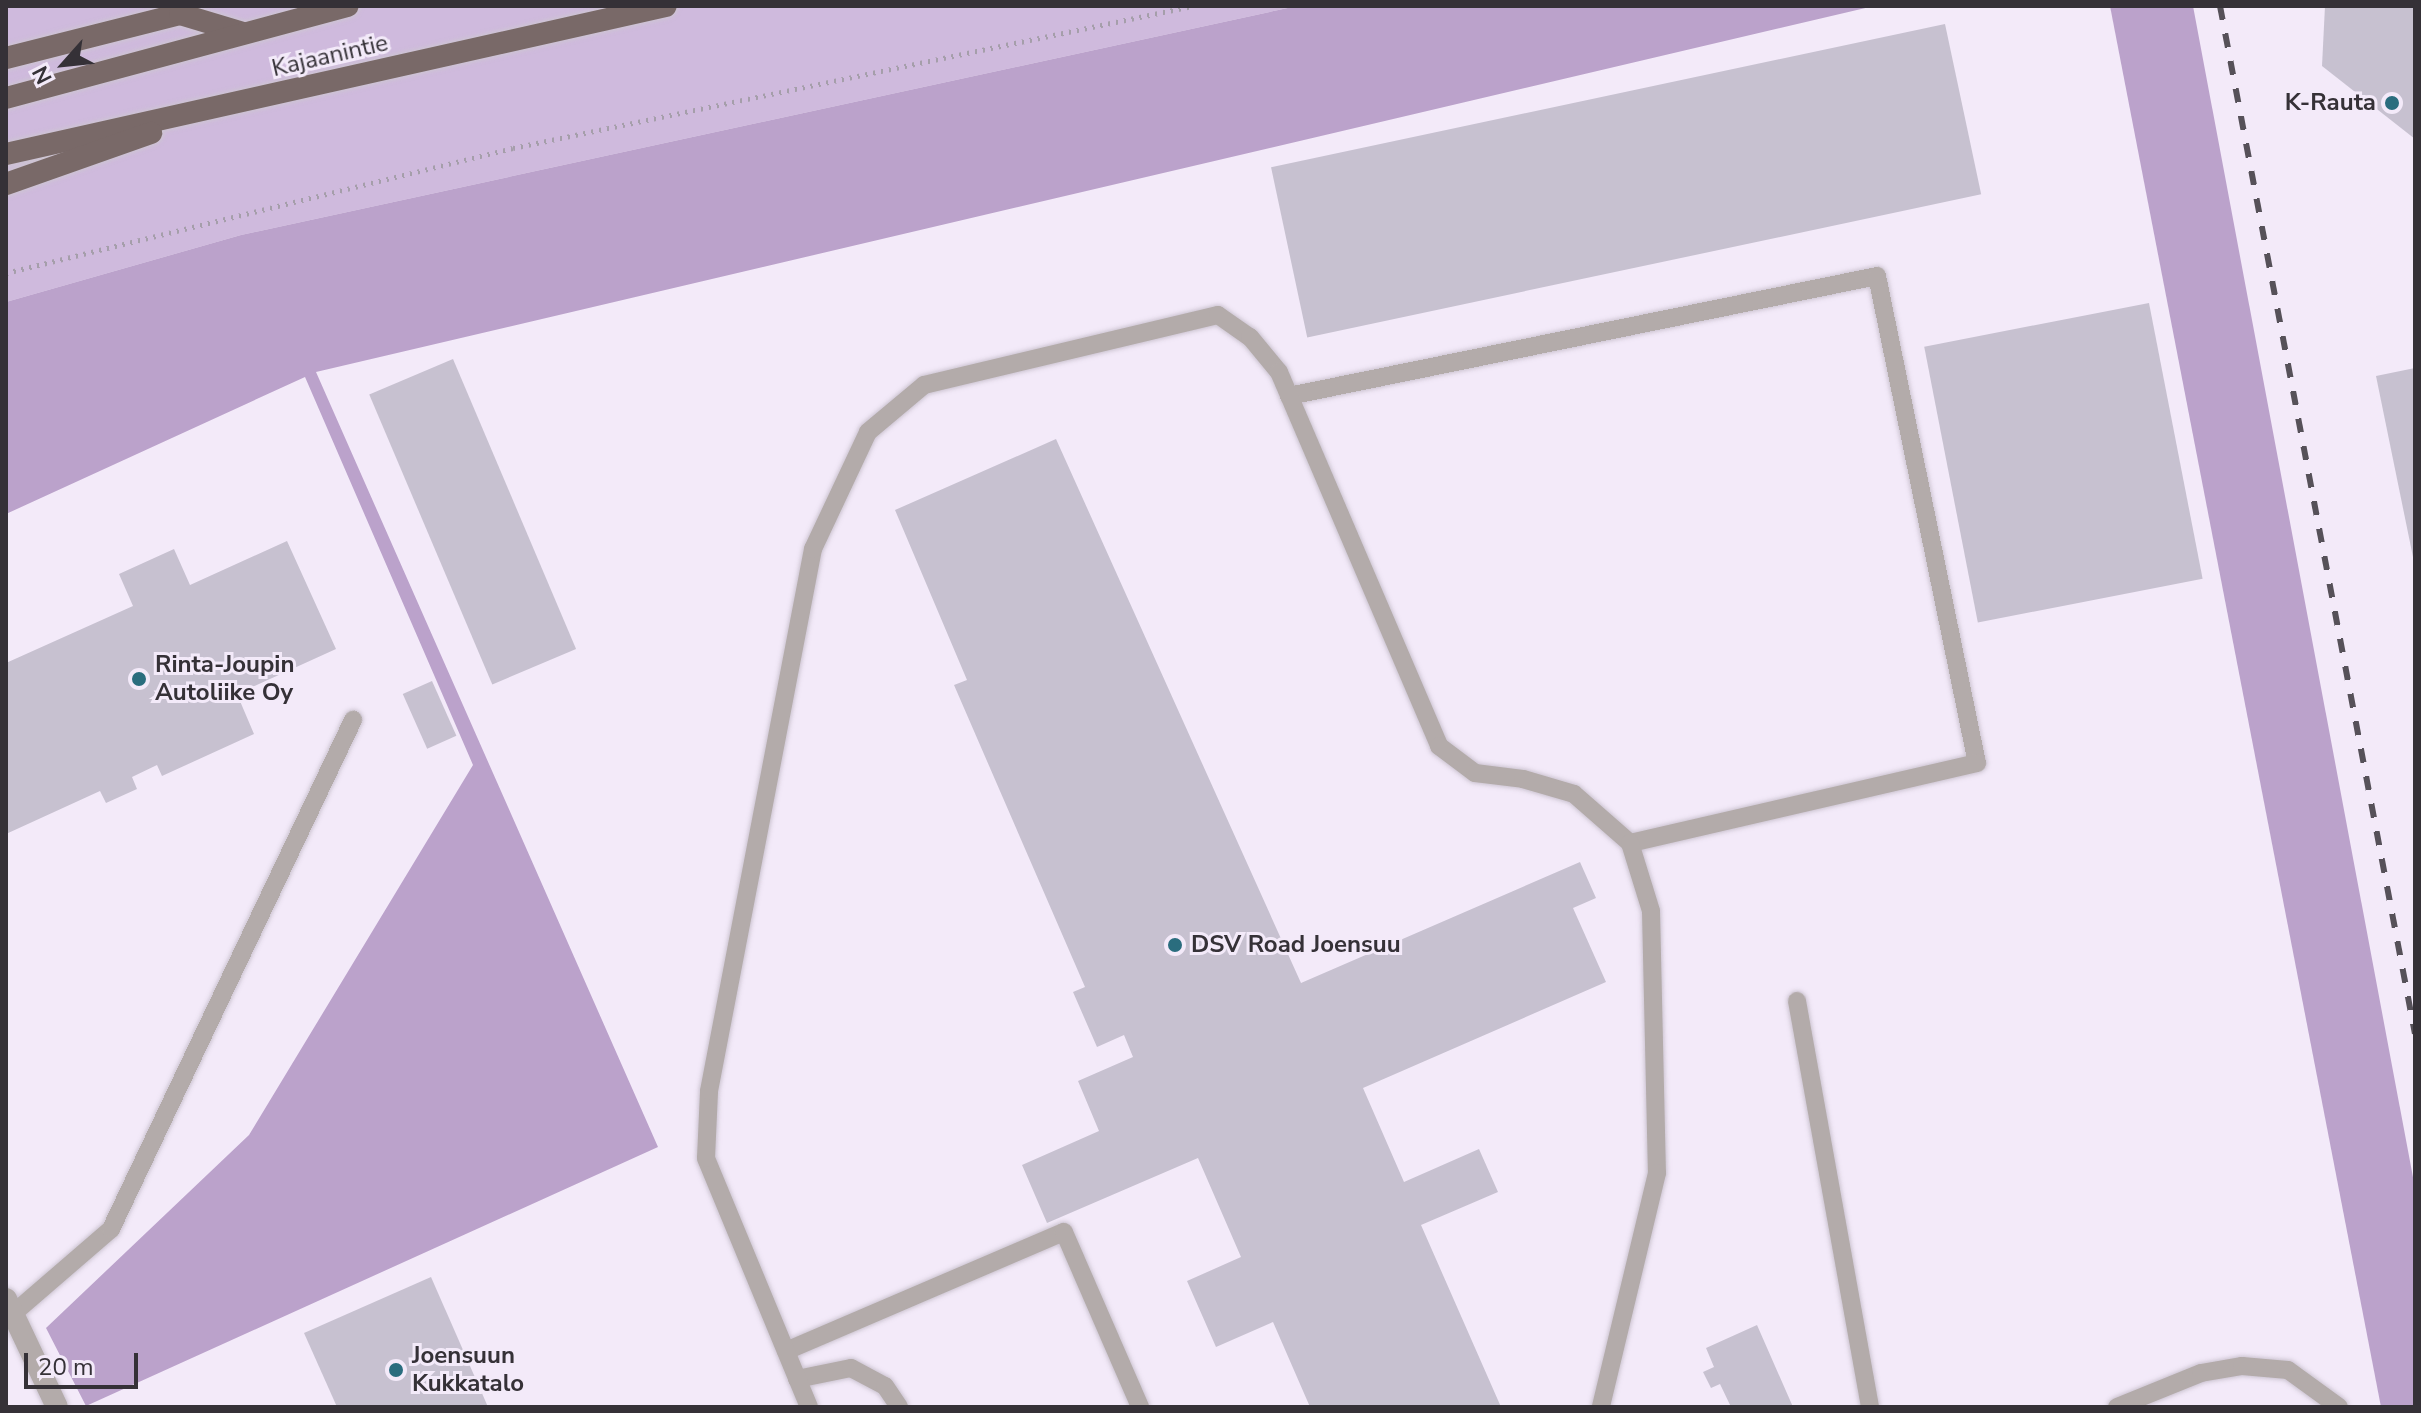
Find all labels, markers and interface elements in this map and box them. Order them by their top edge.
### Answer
north arrow [24,24,104,104]
street label: Kajaanintie [269,29,391,83]
text: N [26,61,60,89]
place label: K-Rauta [2285,89,2376,117]
marker: K-Rauta [2383,94,2401,112]
place label: Rinta-Joupin Autoliike Oy [155,651,295,707]
marker: Rinta-Joupin Autoliike Oy [130,670,148,688]
place label: DSV Road Joensuu [1191,931,1401,959]
marker: DSV Road Joensuu [1166,936,1184,954]
scale bar [28,1337,142,1387]
place label: Joensuun Kukkatalo [412,1342,524,1398]
text: 20 m [38,1351,94,1383]
marker: Joensuun Kukkatalo [387,1361,405,1379]

